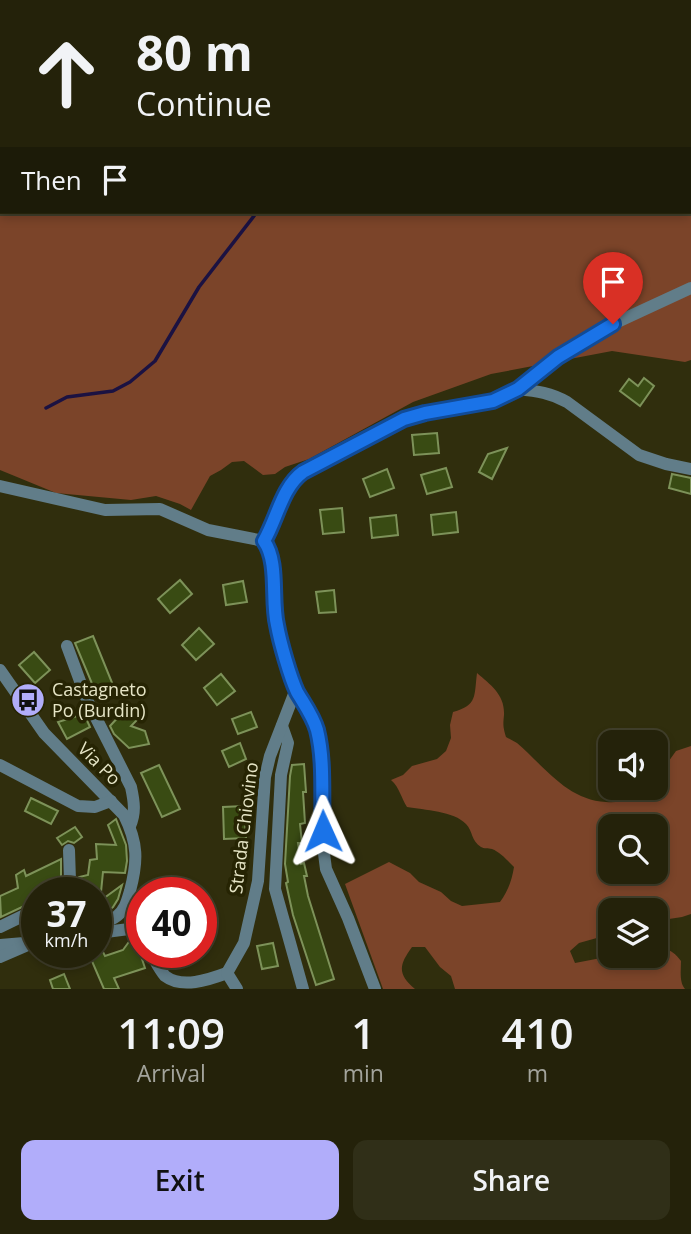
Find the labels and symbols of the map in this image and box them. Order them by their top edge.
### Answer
pin [583,252,643,324]
place label: Castagneto Po (Burdin) [52,677,147,722]
bus stop icon: Castagneto Po (Burdin) [9,681,47,719]
street label: Via Po [73,737,126,790]
street label: Strada Chiovino [223,761,263,895]
position arrow [286,794,360,868]
speed limit sign: 40 [126,877,217,968]

